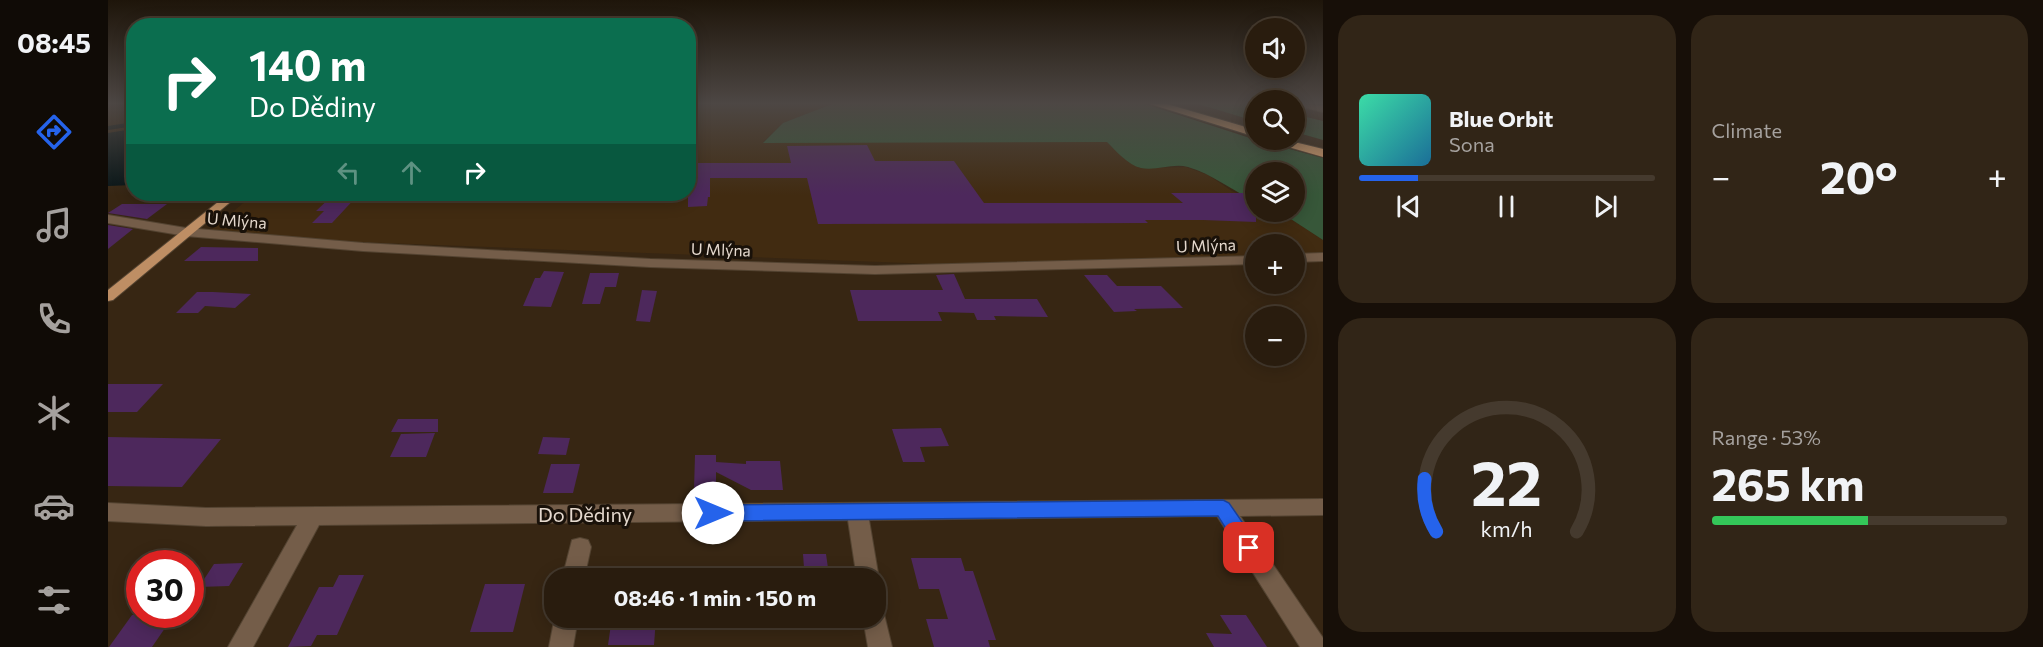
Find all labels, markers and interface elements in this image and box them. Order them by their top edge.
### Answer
map controls [1245,18,1305,366]
button: sound [1245,18,1305,78]
text: 08:45 [17,26,91,59]
text: 140 m [249,38,366,90]
icon: right [150,42,228,120]
text: Do Dědiny [249,90,376,123]
button: search [1245,90,1305,150]
text: Blue Orbit [1449,105,1553,132]
icon: directions [33,111,75,153]
text: Climate [1712,118,1782,142]
text: Sona [1449,132,1495,156]
text: 20° [1820,148,1898,203]
text: − [1712,155,1730,196]
text: + [1988,155,2007,196]
icon: left [332,156,365,189]
icon: ahead [395,156,428,189]
icon: right [458,156,491,189]
button: layers [1245,162,1305,222]
icon: previous [1392,190,1425,223]
icon: pause [1490,190,1523,223]
icon: next [1589,190,1622,223]
icon: music [33,204,75,246]
street label: U Mlýna [206,208,268,232]
street label: U Mlýna [1176,234,1236,256]
button: + [1245,234,1305,294]
street label: U Mlýna [691,238,751,260]
icon: phone [33,298,75,340]
button: − [1245,306,1305,366]
icon: climate [33,392,75,434]
text: Range · 53% [1712,425,1821,449]
text: 22 [1471,443,1542,519]
text: 265 km [1712,455,1865,510]
position arrow [681,481,745,545]
icon: car [33,485,75,527]
street label: Do Dědiny [538,502,632,526]
text: km/h [1481,515,1533,541]
pin [1223,522,1274,573]
icon: arrive [1232,531,1265,564]
speed limit sign: 30 [126,550,204,628]
icon: filters [33,579,75,621]
text: 08:46 · 1 min · 150 m [614,584,816,611]

